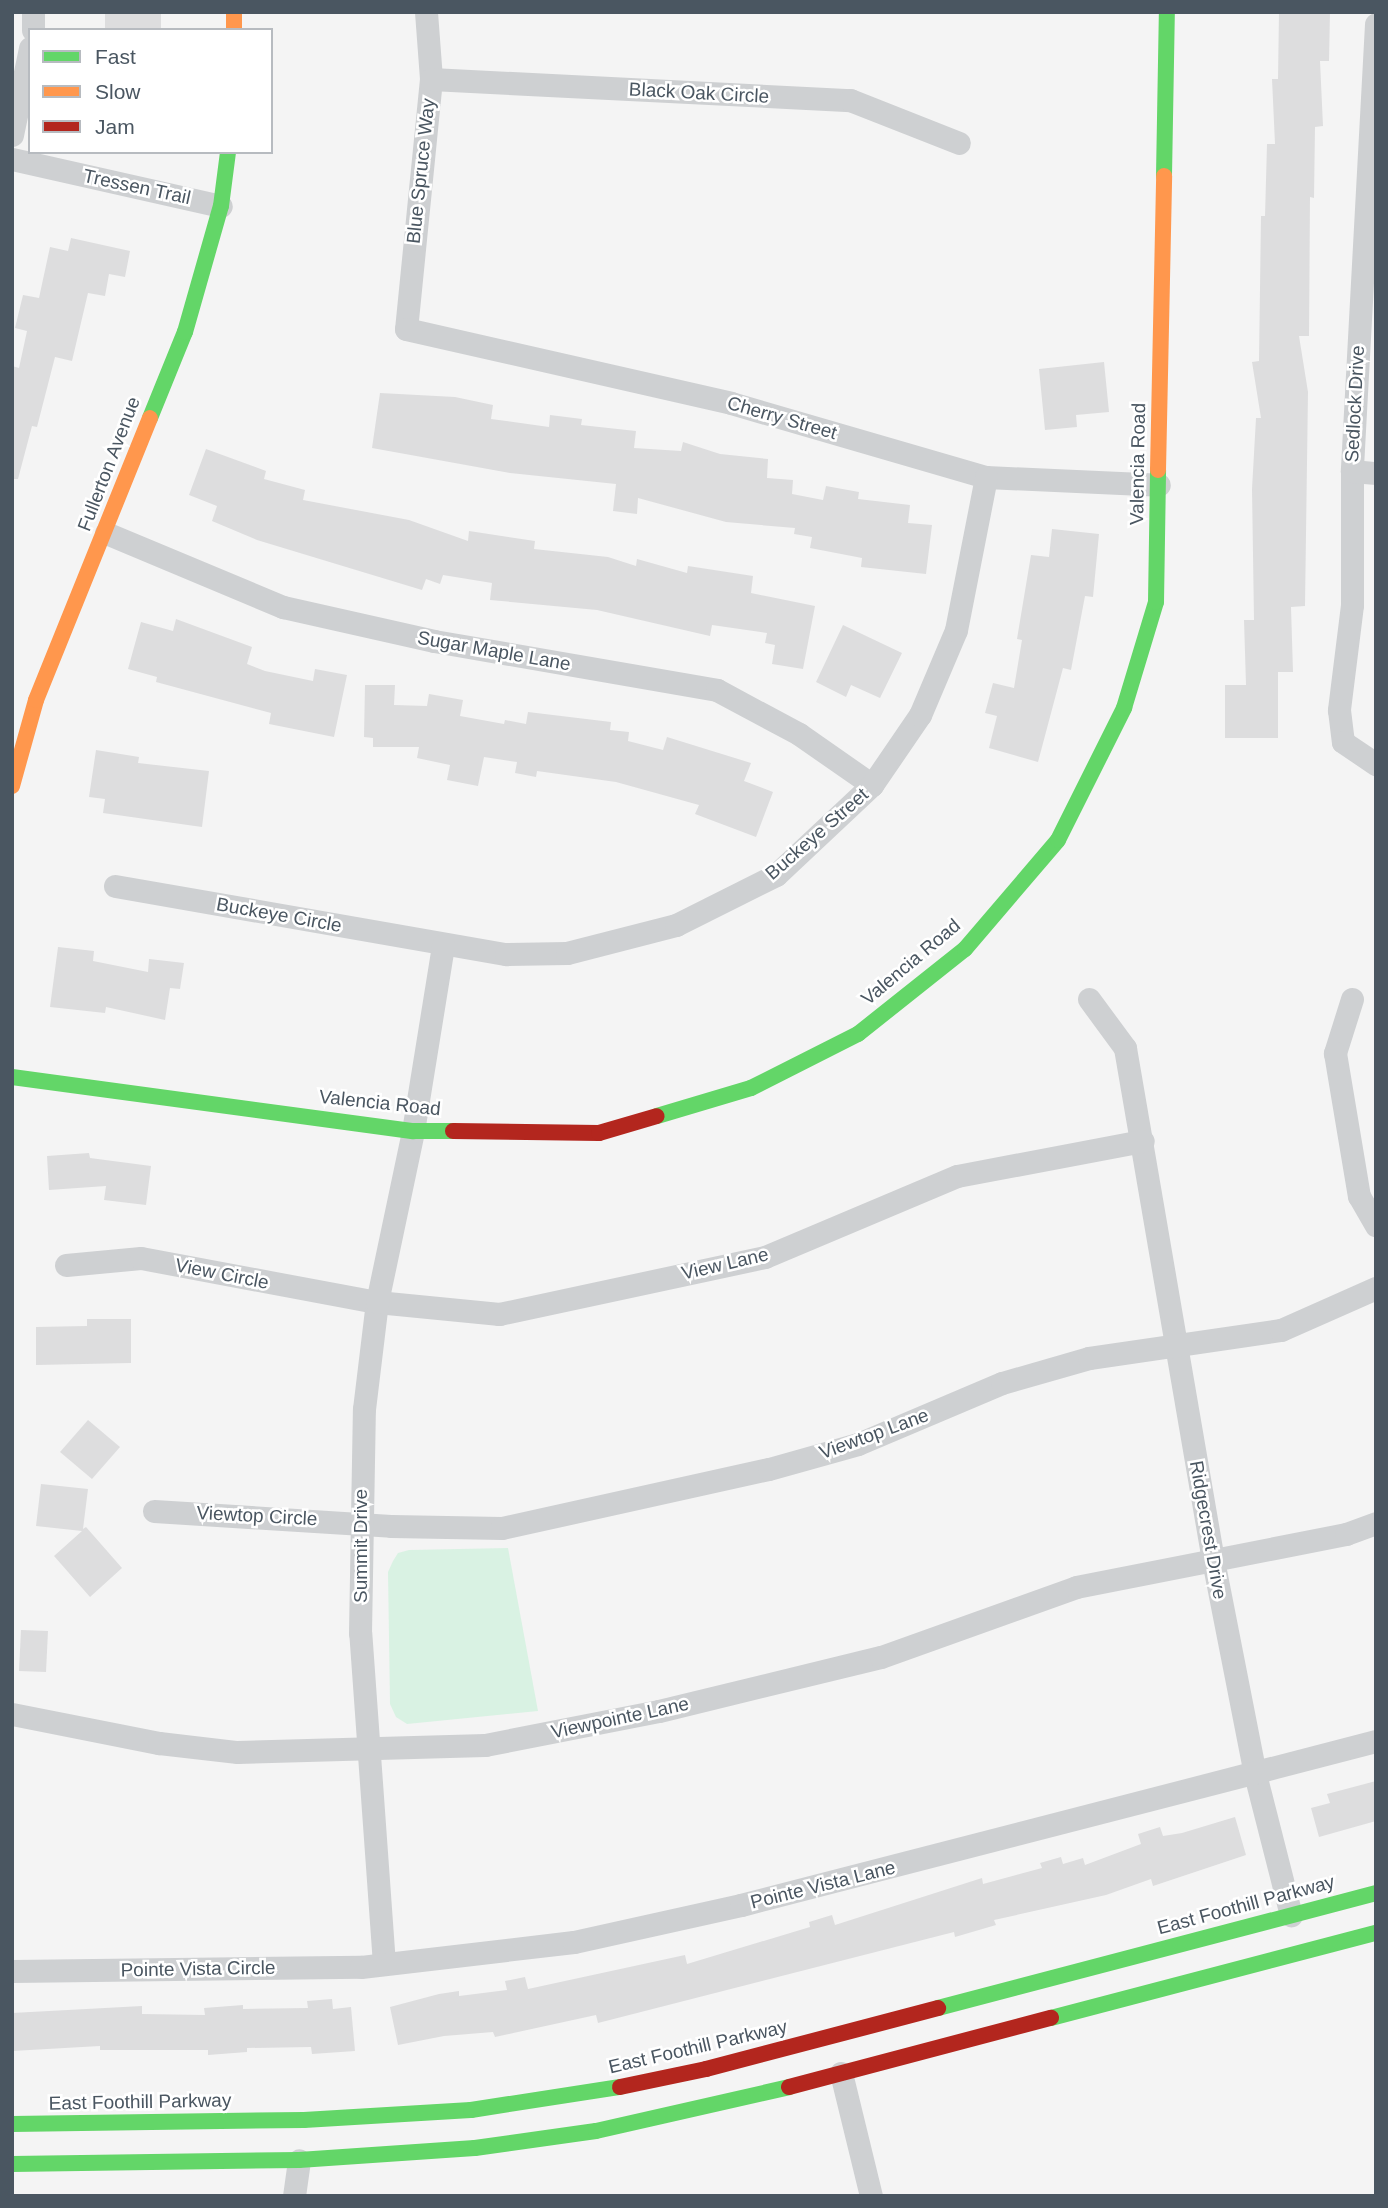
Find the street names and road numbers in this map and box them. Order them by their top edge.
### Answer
street label: Black Oak Circle [628,78,770,108]
street label: Blue Spruce Way [402,97,440,245]
street label: Tressen Trail [81,164,193,210]
street label: Sedlock Drive [1341,345,1369,463]
street label: Cherry Street [725,391,839,445]
street label: Fullerton Avenue [73,393,145,535]
street label: Valencia Road [1126,403,1150,525]
street label: Sugar Maple Lane [416,626,572,676]
street label: Buckeye Street [761,783,873,885]
street label: Buckeye Circle [215,893,343,937]
street label: Valencia Road [857,914,965,1010]
street label: Valencia Road [318,1085,442,1121]
street label: View Lane [679,1243,771,1285]
street label: View Circle [173,1254,271,1294]
street label: Viewtop Lane [816,1404,932,1464]
street label: Ridgecrest Drive [1185,1459,1231,1601]
street label: Summit Drive [350,1489,372,1603]
street label: Viewtop Circle [196,1501,318,1531]
street label: Viewpointe Lane [549,1692,691,1744]
street label: Pointe Vista Lane [748,1856,898,1914]
street label: East Foothill Parkway [1155,1870,1337,1940]
street label: Pointe Vista Circle [120,1956,276,1982]
street label: East Foothill Parkway [606,2015,790,2079]
street label: East Foothill Parkway [48,2089,232,2115]

